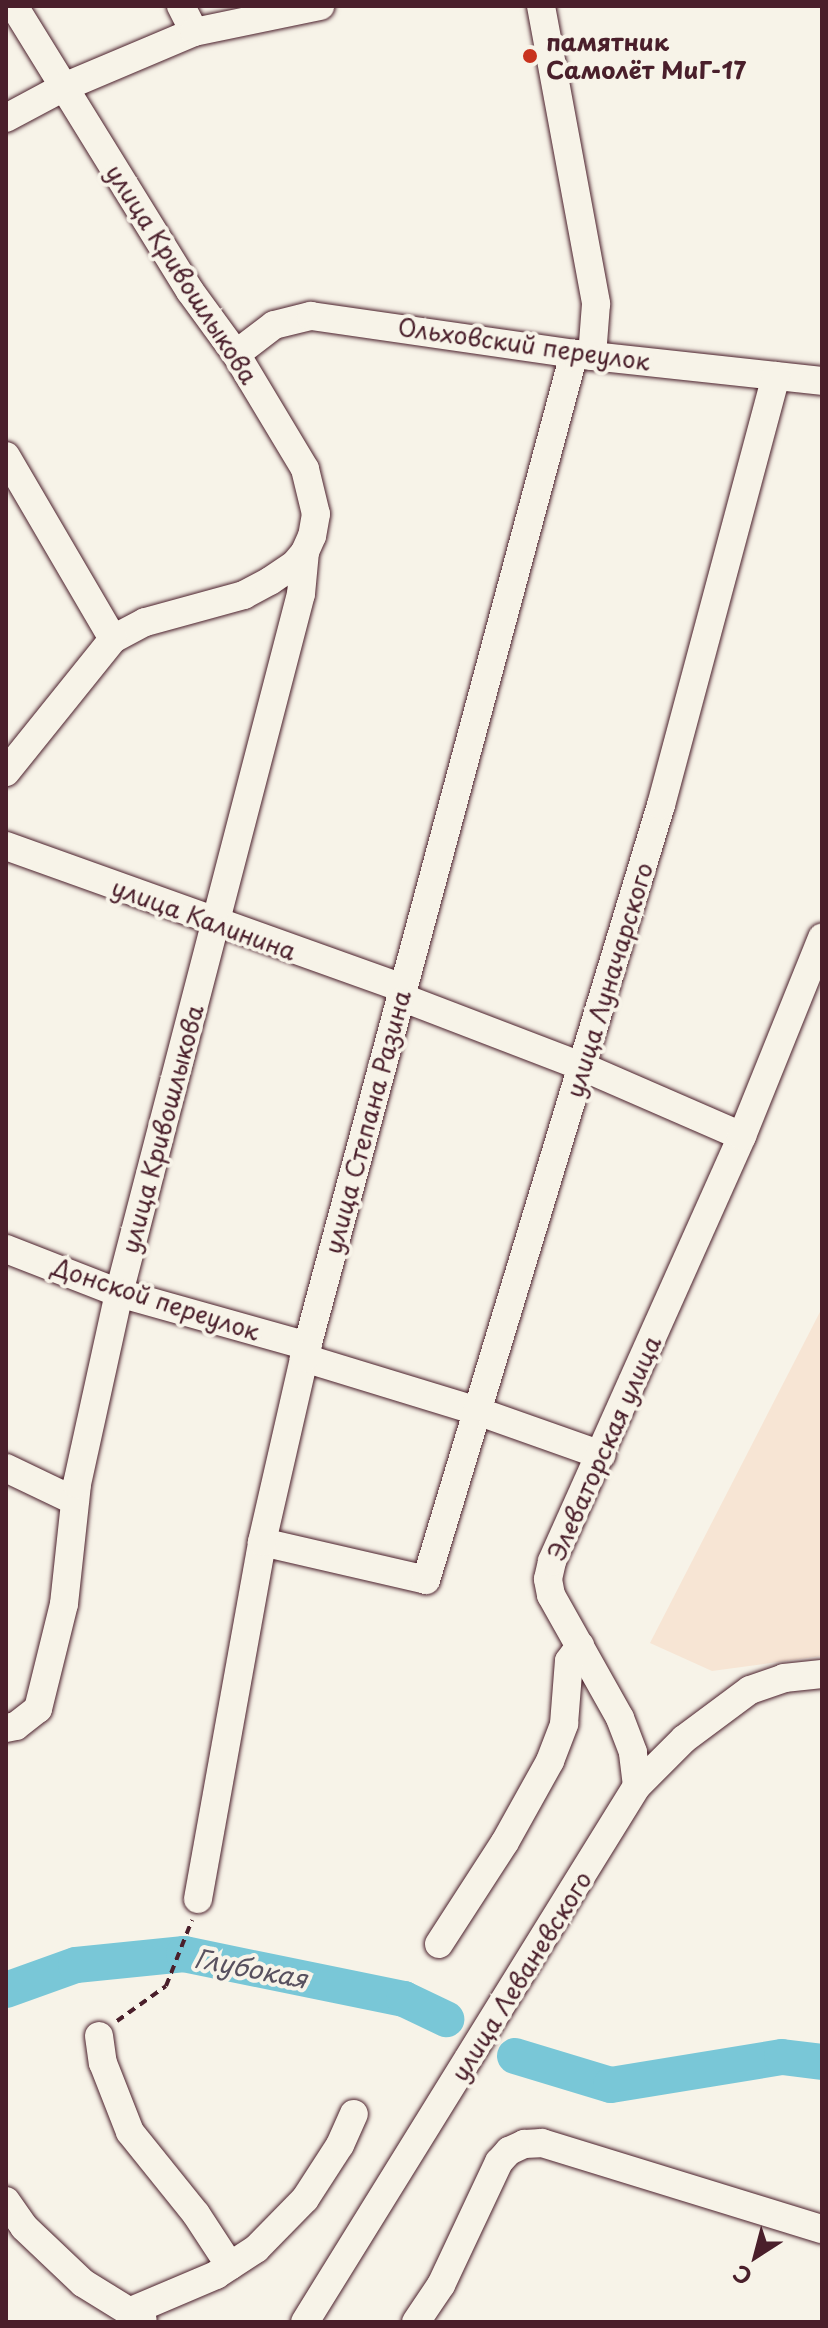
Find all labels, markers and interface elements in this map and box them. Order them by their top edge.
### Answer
place label: памятник Самолёт МиГ-17 [546,28,747,84]
marker: памятник Самолёт МиГ-17 [521,47,539,65]
street label: улица Кривошлыкова [100,158,264,390]
street label: Ольховский переулок [396,312,652,376]
street label: улица Луначарского [559,858,659,1102]
street label: улица Калинина [108,872,300,966]
street label: улица Степана Разина [318,986,416,1258]
street label: улица Кривошлыкова [115,1001,209,1257]
street label: Донской переулок [49,1252,263,1346]
street label: Элеваторская улица [541,1331,667,1565]
street label: улица Леваневского [444,1865,598,2087]
water label: Глубокая [192,1942,310,1994]
north arrow [716,2216,796,2296]
text: С [725,2258,758,2294]

